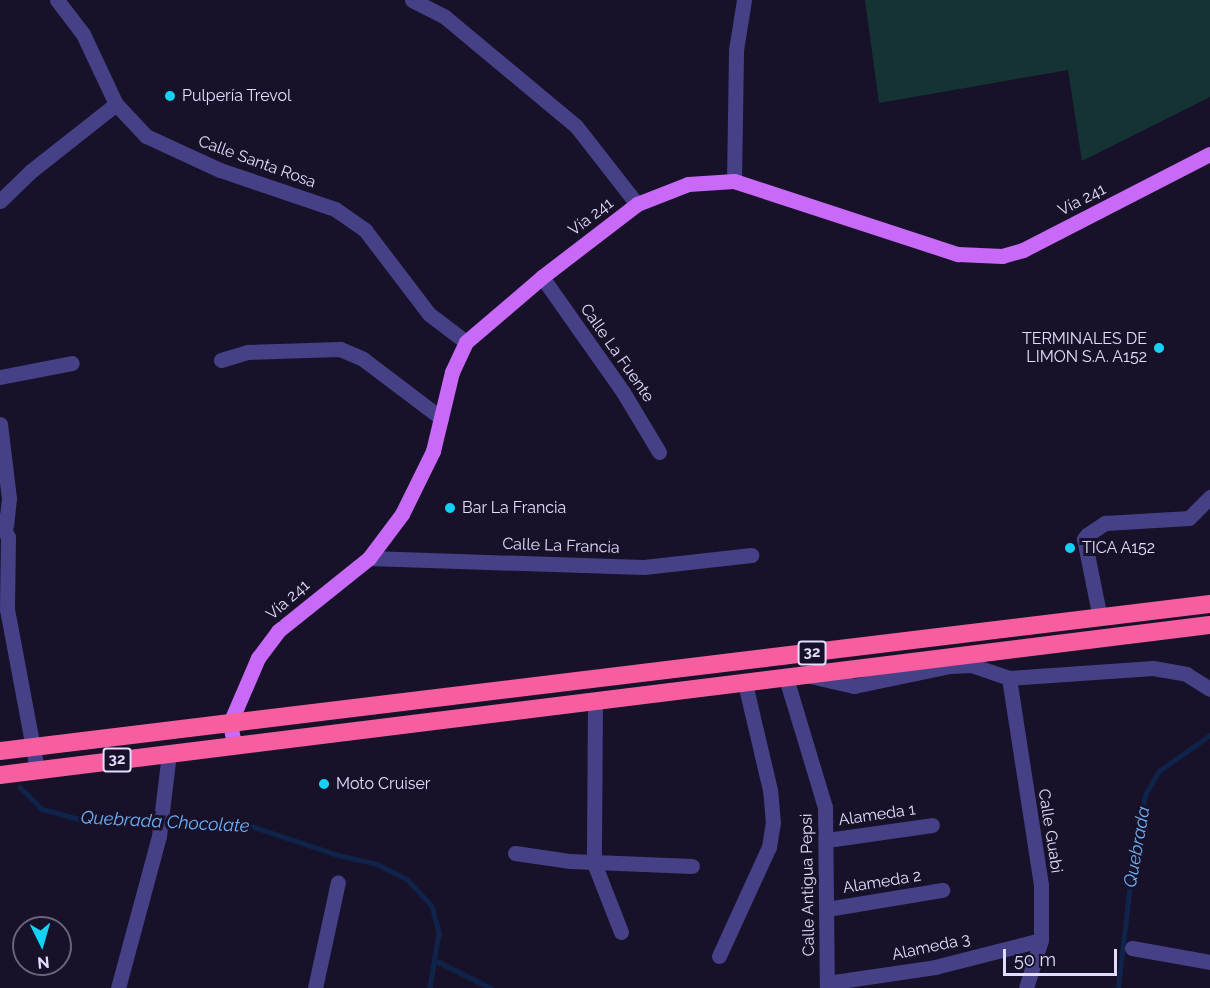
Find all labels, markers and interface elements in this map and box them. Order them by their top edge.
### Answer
place label: Pulpería Trevol [182,86,292,106]
marker: Pulpería Trevol [163,89,177,103]
street label: Calle Santa Rosa [196,132,318,192]
street label: Vía 241 [1055,180,1109,220]
street label: Vía 241 [565,194,617,240]
street label: Calle La Fuente [576,300,658,406]
place label: TERMINALES DE LIMON S.A. A152 [1022,329,1147,367]
marker: TERMINALES DE LIMON S.A. A152 [1152,341,1166,355]
place label: Bar La Francia [462,498,567,518]
marker: Bar La Francia [443,501,457,515]
street label: Calle La Francia [502,534,620,558]
place label: TICA A152 [1082,538,1156,558]
marker: TICA A152 [1063,541,1077,555]
street label: Vía 241 [262,576,314,624]
road number: 32 [797,641,827,665]
road number: 32 [102,748,132,772]
place label: Moto Cruiser [336,774,430,794]
marker: Moto Cruiser [317,777,331,791]
street label: Calle Guabi [1034,788,1066,874]
street label: Alameda 1 [837,800,917,830]
water label: Quebrada [1119,805,1155,889]
water label: Quebrada Chocolate [80,807,250,837]
street label: Calle Antigua Pepsi [797,813,819,957]
street label: Alameda 2 [841,866,923,898]
north arrow [12,916,72,976]
street label: Alameda 3 [890,929,972,965]
scale bar [1006,937,1120,975]
text: 50 m [1014,949,1056,970]
text: N [37,952,50,972]

